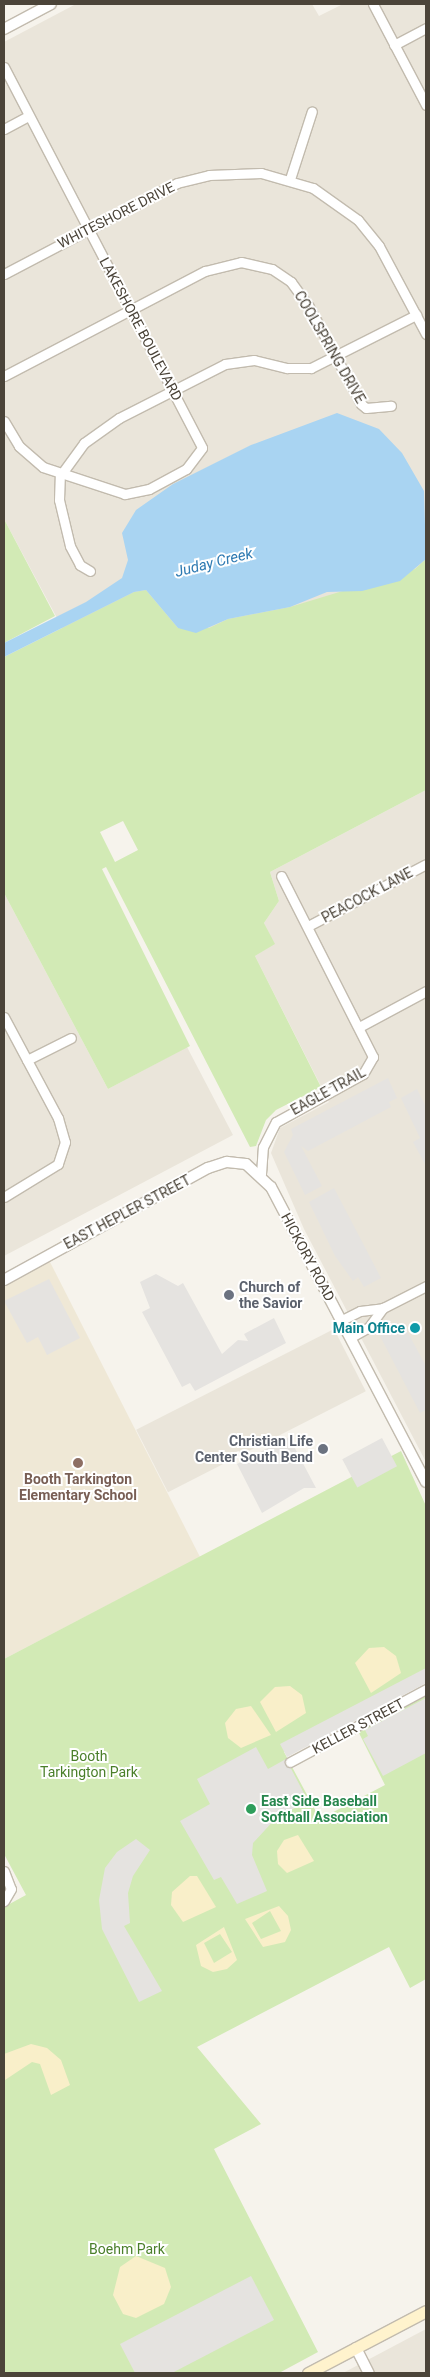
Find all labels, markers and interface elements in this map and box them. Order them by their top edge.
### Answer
street label: WHITESHORE DRIVE [55,178,177,252]
street label: LAKESHORE BOULEVARD [96,255,186,403]
street label: COOLSPRING DRIVE [291,288,369,406]
water label: Juday Creek [173,545,255,581]
street label: PEACOCK LANE [319,864,415,926]
street label: EAGLE TRAIL [288,1064,368,1118]
street label: EAST HEPLER STREET [61,1171,193,1253]
street label: HICKORY ROAD [278,1210,338,1304]
place label: Church of the Savior [239,1279,302,1311]
marker: Church of the Savior [223,1289,235,1301]
place label: Main Office [333,1320,405,1336]
marker: Main Office [409,1322,421,1334]
place label: Christian Life Center South Bend [195,1433,313,1465]
marker: Christian Life Center South Bend [317,1443,329,1455]
marker: Booth Tarkington Elementary School [72,1457,84,1469]
place label: Booth Tarkington Elementary School [19,1471,137,1504]
street label: KELLER STREET [309,1695,407,1757]
park label: Booth Tarkington Park [40,1748,138,1780]
place label: East Side Baseball Softball Association [261,1793,388,1825]
marker: East Side Baseball Softball Association [245,1803,257,1815]
park label: Boehm Park [89,2241,165,2257]

